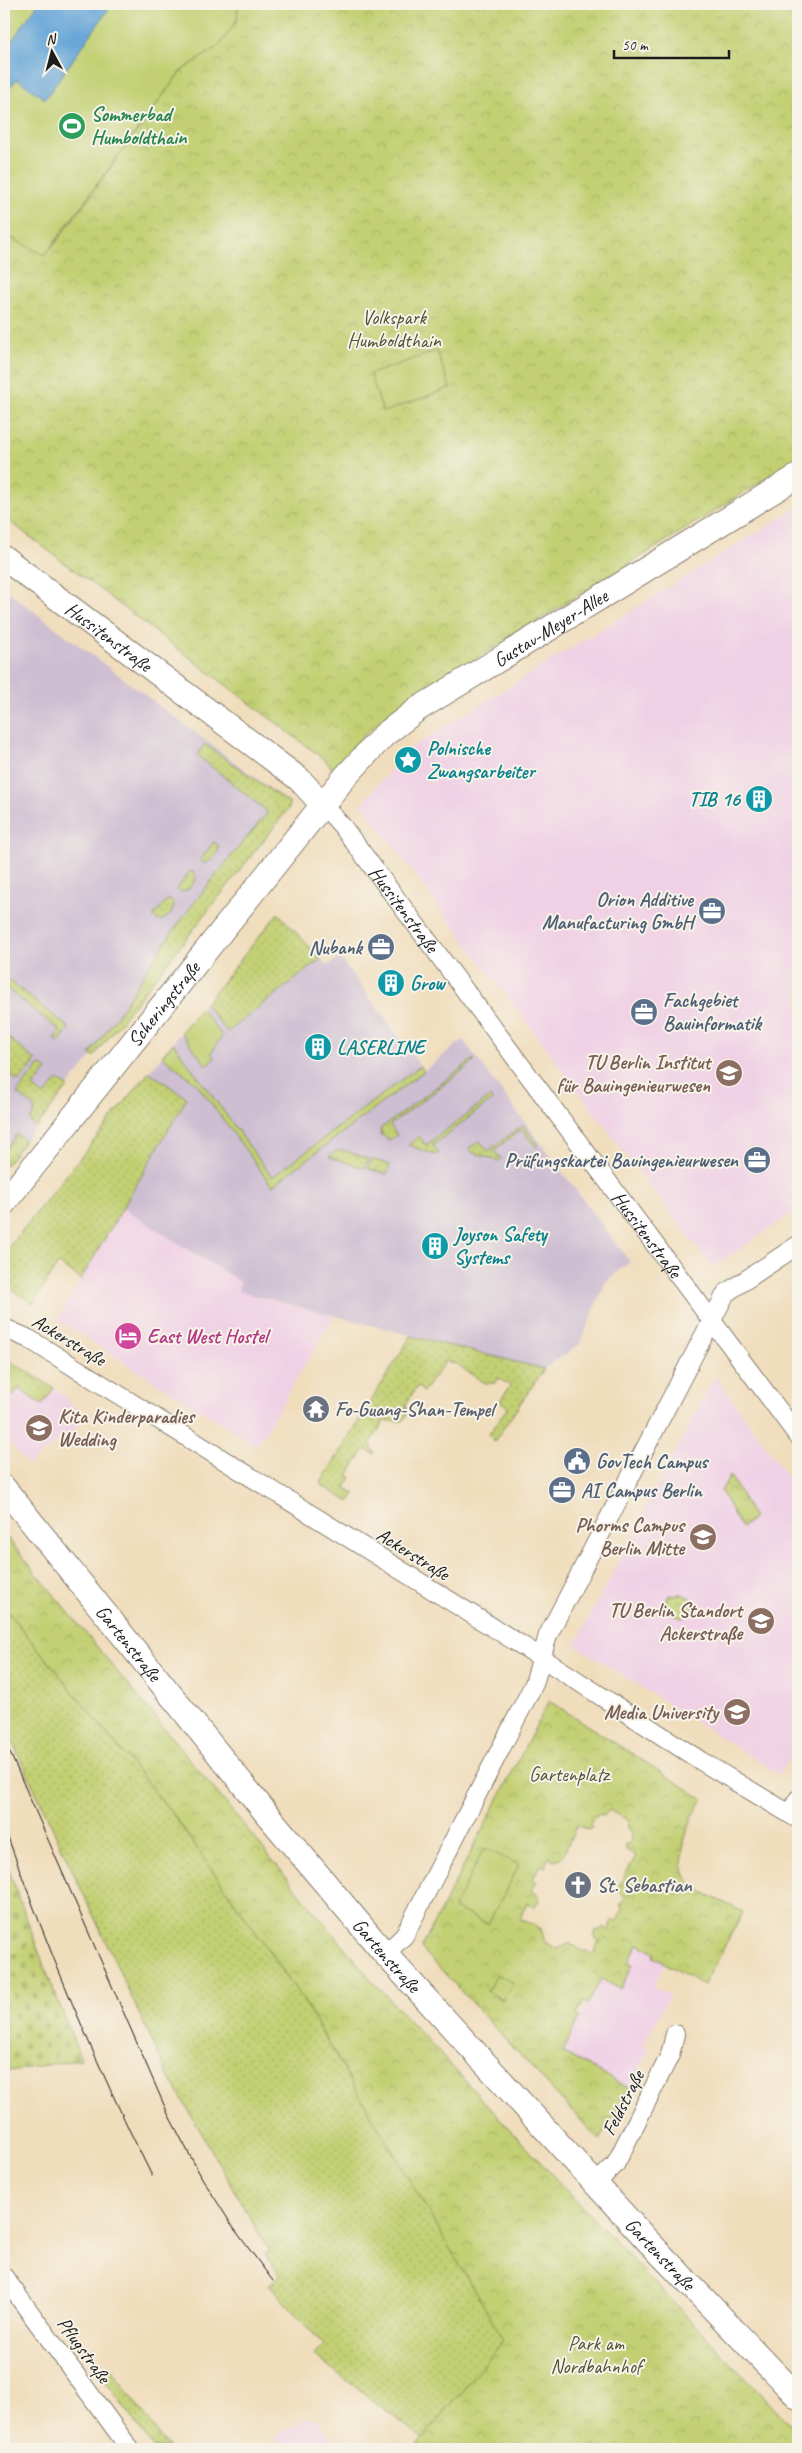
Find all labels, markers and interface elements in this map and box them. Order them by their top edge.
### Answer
north arrow [28,28,78,78]
scale bar [614,28,730,60]
text: N [45,30,58,49]
text: 50 m [622,36,649,55]
place label: Sommerbad Humboldthain [91,102,187,150]
sports icon: Sommerbad Humboldthain [57,111,87,141]
park label: Volkspark Humboldthain [347,305,442,353]
street label: Gustav-Meyer-Allee [489,583,613,672]
street label: Hussitenstraße [61,596,158,678]
place label: Polnische Zwangsarbeiter [427,736,538,784]
place icon: Polnische Zwangsarbeiter [393,745,423,775]
building icon: TIB 16 [744,784,774,814]
place label: TIB 16 [689,787,742,812]
street label: Hussitenstraße [364,861,446,959]
place label: Orion Additive Manufacturing GmbH [542,887,697,935]
office icon: Orion Additive Manufacturing GmbH [697,896,727,926]
office icon: Nubank [366,932,396,962]
place label: Nubank [309,935,364,960]
street label: Scheringstraße [122,955,206,1052]
building icon: Grow [376,968,406,998]
place label: Grow [410,971,446,996]
place label: Fachgebiet Bauinformatik [663,988,762,1036]
office icon: Fachgebiet Bauinformatik [629,997,659,1027]
building icon: LASERLINE [303,1032,333,1062]
place label: LASERLINE [337,1035,428,1060]
place label: TU Berlin Institut für Bauingenieurwesen [556,1050,712,1098]
school or university icon: TU Berlin Institut für Bauingenieurwesen [714,1058,744,1088]
office icon: Prüfungskartei Bauingenieurwesen [742,1145,772,1175]
place label: Prüfungskartei Bauingenieurwesen [505,1148,739,1173]
street label: Hussitenstraße [607,1186,689,1284]
place label: Joyson Safety Systems [452,1222,549,1270]
building icon: Joyson Safety Systems [420,1231,450,1261]
street label: Ackerstraße [28,1308,112,1372]
hotel icon: East West Hostel [113,1321,143,1351]
place label: East West Hostel [147,1324,272,1349]
temple icon: Fo-Guang-Shan-Tempel [301,1394,331,1424]
place label: Fo-Guang-Shan-Tempel [335,1397,497,1422]
place label: Kita Kinderparadies Wedding [58,1404,196,1452]
school or university icon: Kita Kinderparadies Wedding [24,1413,54,1443]
public building icon: GovTech Campus [562,1446,592,1476]
place label: GovTech Campus [596,1449,709,1474]
office icon: AI Campus Berlin [547,1475,577,1505]
place label: AI Campus Berlin [581,1478,704,1503]
place label: Phorms Campus Berlin Mitte [575,1513,686,1561]
street label: Ackerstraße [372,1522,455,1587]
school or university icon: Phorms Campus Berlin Mitte [688,1522,718,1552]
place label: TU Berlin Standort Ackerstraße [609,1598,744,1646]
street label: Gartenstraße [91,1600,168,1687]
school or university icon: TU Berlin Standort Ackerstraße [746,1606,776,1636]
school or university icon: Media University [722,1697,752,1727]
place label: Media University [604,1700,720,1725]
park label: Gartenplatz [529,1762,612,1787]
church icon: St. Sebastian [563,1870,593,1900]
place label: St. Sebastian [597,1873,692,1898]
street label: Gartenstraße [347,1913,427,1999]
street label: Feldstraße [596,2065,651,2140]
street label: Gartenstraße [620,2212,702,2296]
street label: Pflugstraße [52,2312,117,2389]
park label: Park am Nordbahnhof [550,2331,646,2379]

